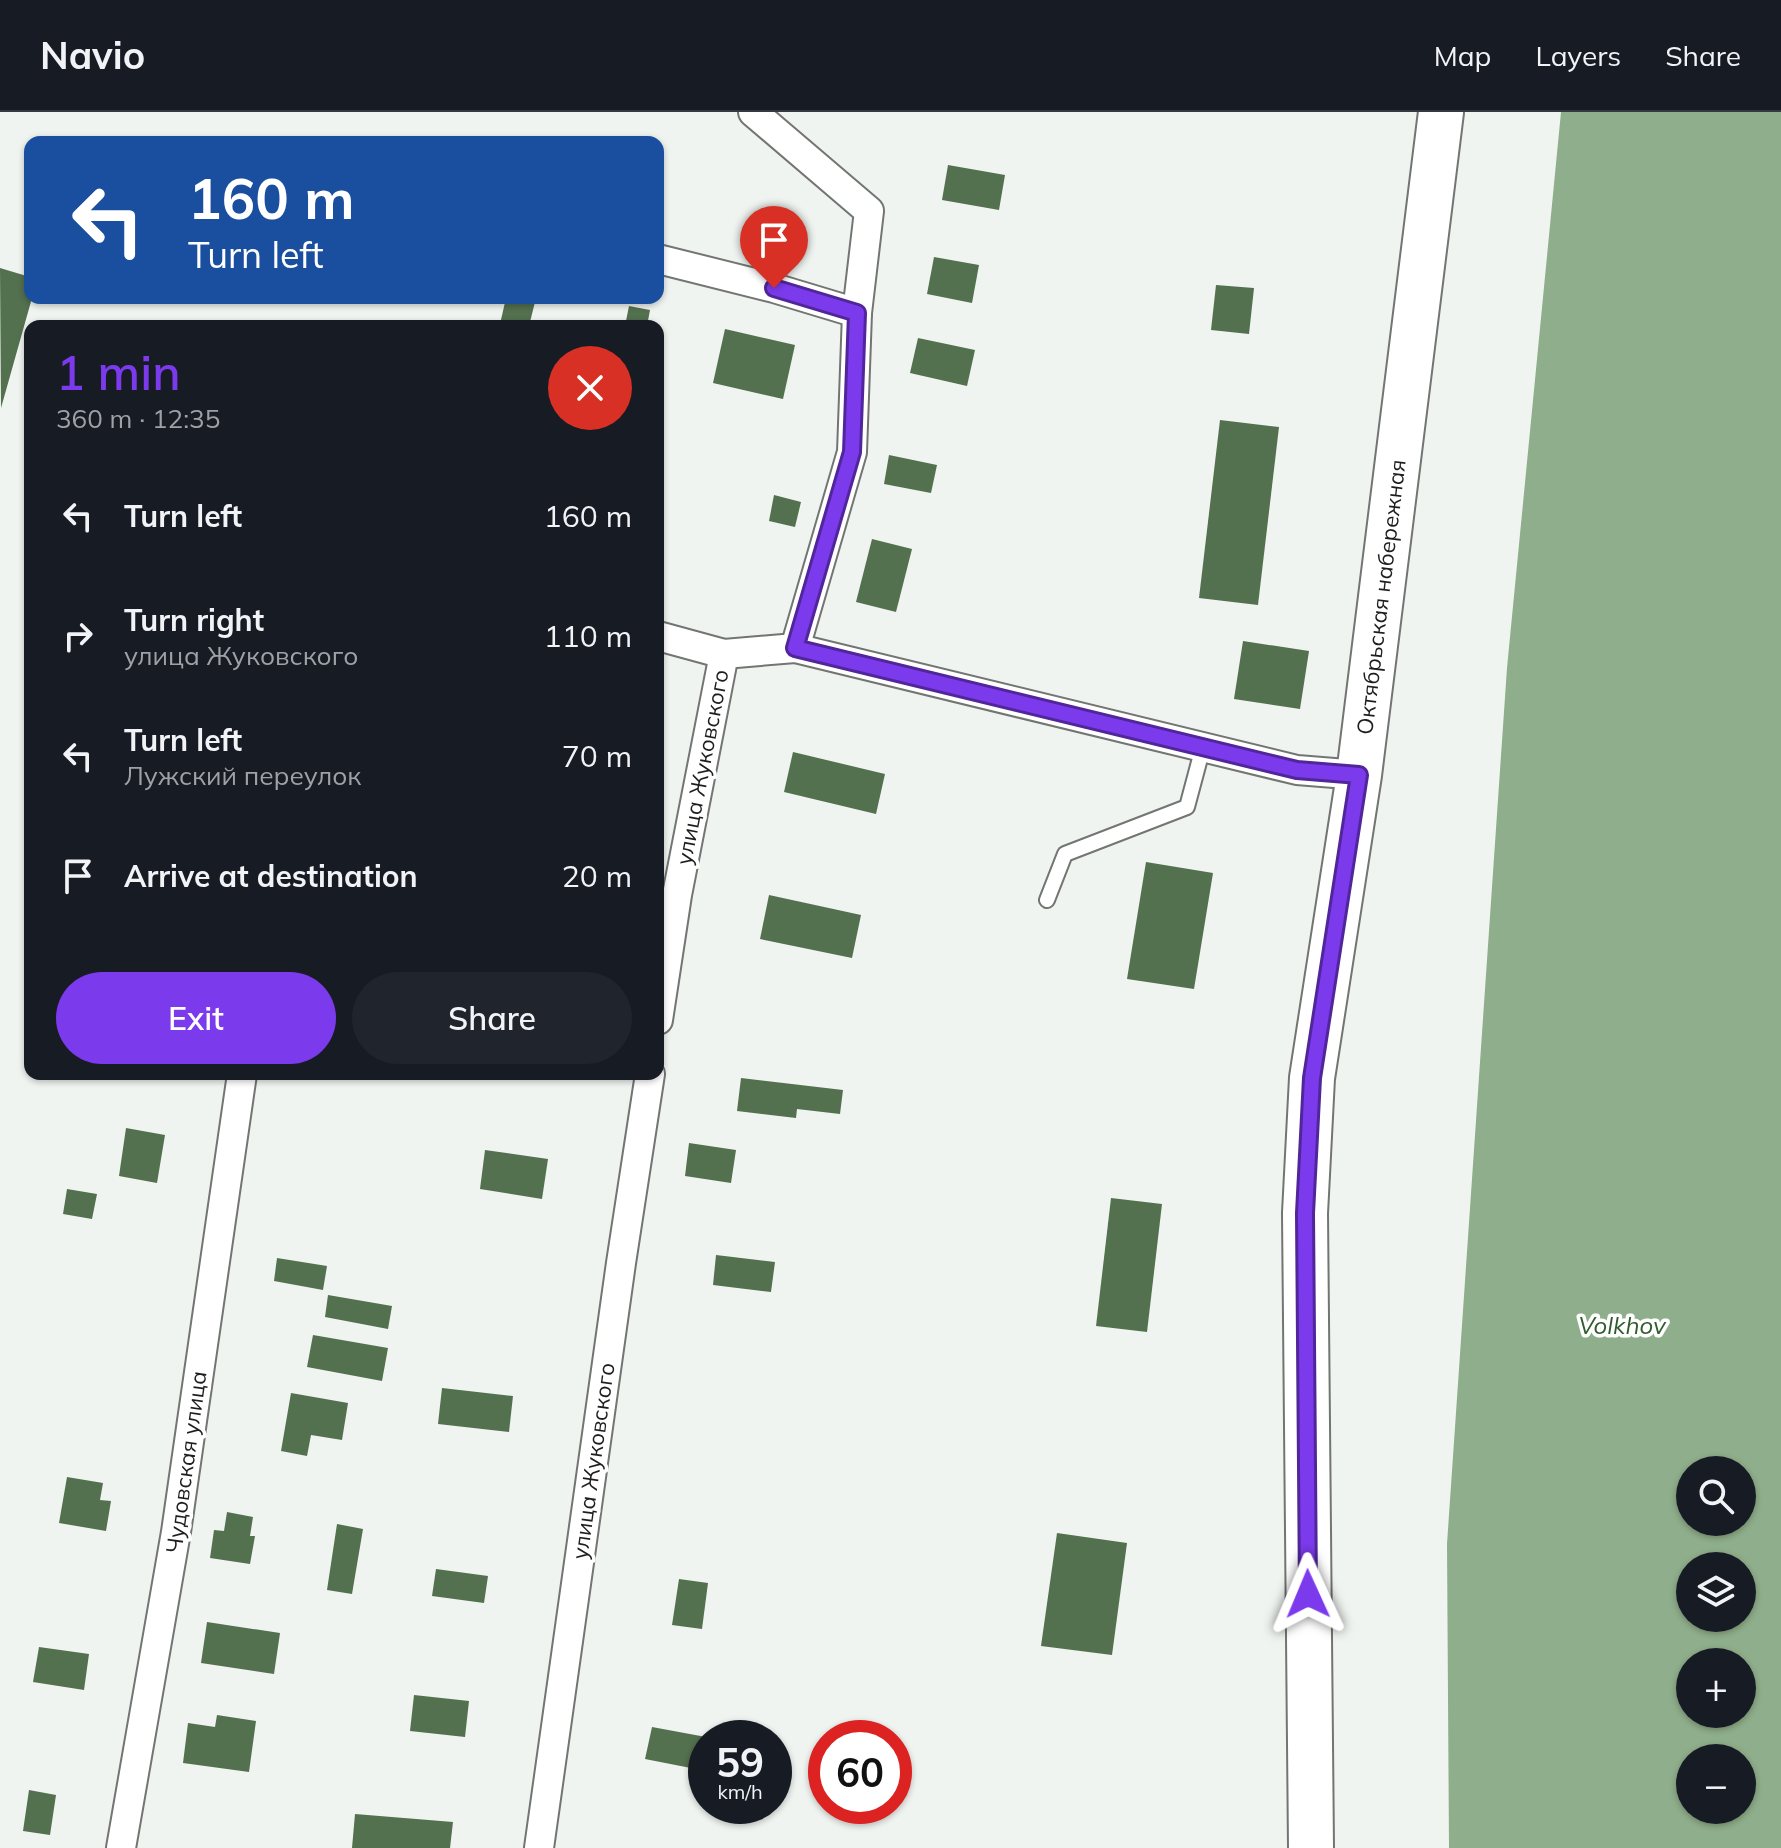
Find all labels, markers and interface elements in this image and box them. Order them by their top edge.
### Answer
text: Navio [40,31,145,79]
text: Map [1434,38,1491,73]
text: Layers [1535,38,1621,73]
text: Share [1665,38,1741,73]
text: 160 m [188,163,355,233]
icon: left [56,168,160,272]
pin [740,206,808,288]
icon: arrive [752,218,796,262]
text: Turn left [188,232,324,277]
text: 1 min [56,342,181,402]
button: close [548,346,632,430]
text: 360 m · 12:35 [56,402,220,435]
street label: Октябрьская набережная [1350,458,1412,736]
icon: left [56,494,100,538]
text: Turn left [124,497,242,535]
text: 160 m [544,497,632,535]
text: Turn right [124,601,264,639]
icon: right [56,614,100,658]
text: 110 m [544,617,632,655]
text: улица Жуковского [124,639,358,672]
street label: улица Жуковского [669,667,735,867]
text: Turn left [124,721,242,759]
icon: left [56,734,100,778]
text: 70 m [562,737,632,775]
text: Лужский переулок [124,759,361,792]
icon: arrive [56,854,100,898]
text: Arrive at destination [124,857,418,895]
text: 20 m [562,857,632,895]
button: Exit [56,972,336,1064]
button: Share [352,972,632,1064]
water label: Volkhov [1578,1310,1667,1340]
street label: улица Жуковского [565,1361,621,1561]
street label: Чудовская улица [159,1369,213,1555]
map controls [1676,1456,1756,1824]
button: search [1676,1456,1756,1536]
position arrow [1266,1552,1350,1636]
button: layers [1676,1552,1756,1632]
button: + [1676,1648,1756,1728]
speed limit sign: 60 [808,1720,912,1824]
text: 59 [716,1737,764,1787]
button: − [1676,1744,1756,1824]
text: km/h [717,1779,763,1804]

